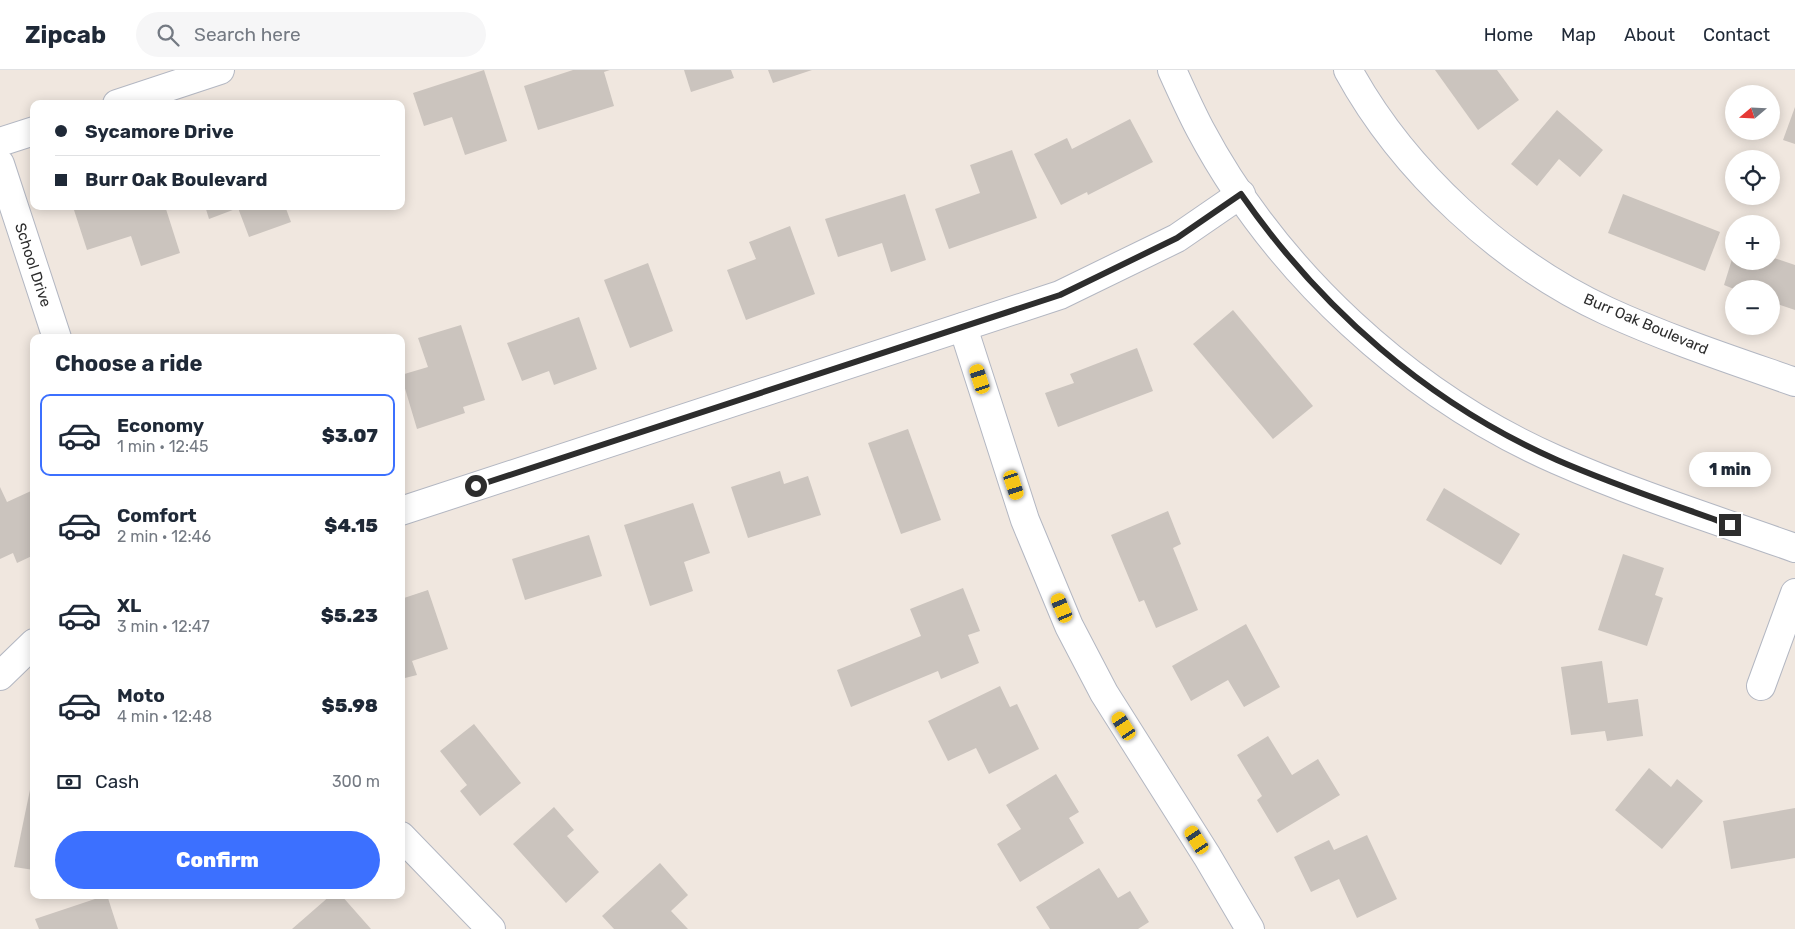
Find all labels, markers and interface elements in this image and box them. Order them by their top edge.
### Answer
search box [136,12,486,57]
text: Zipcab [25,21,106,49]
icon: search [154,21,182,49]
text: Search here [194,23,301,46]
text: Home [1484,24,1533,46]
text: Map [1561,24,1596,46]
text: About [1624,24,1675,46]
text: Contact [1703,24,1770,46]
north arrow [1725,85,1780,140]
map controls [1725,85,1780,335]
text: Sycamore Drive [85,120,234,143]
button: locate [1725,150,1780,205]
text: Burr Oak Boulevard [85,168,267,191]
button: + [1725,215,1780,270]
street label: School Drive [11,221,55,309]
button: − [1725,280,1780,335]
street label: Burr Oak Boulevard [1581,290,1711,358]
text: Choose a ride [55,350,202,377]
car [968,362,991,396]
icon: car [57,413,102,458]
text: Economy [117,414,204,437]
text: $3.07 [322,424,378,447]
text: 1 min · 12:45 [117,437,208,456]
callout: 1 min [1689,452,1771,488]
text: 1 min [1709,460,1751,479]
car [1002,468,1025,502]
route start [465,475,487,497]
icon: car [57,503,102,548]
text: Comfort [117,504,197,527]
text: $4.15 [324,514,378,537]
route end [1719,514,1741,536]
text: 2 min · 12:46 [117,527,211,546]
car [1049,591,1074,625]
icon: car [57,593,102,638]
text: XL [117,594,141,617]
text: $5.23 [321,604,378,627]
text: 3 min · 12:47 [117,617,210,636]
icon: car [57,683,102,728]
text: Moto [117,684,165,707]
text: $5.98 [322,694,378,717]
text: 4 min · 12:48 [117,707,212,726]
car [1109,709,1138,743]
icon: cash [55,768,83,796]
text: Cash [95,770,139,793]
text: 300 m [332,772,380,791]
car [1182,823,1211,857]
button: Confirm [55,831,380,889]

